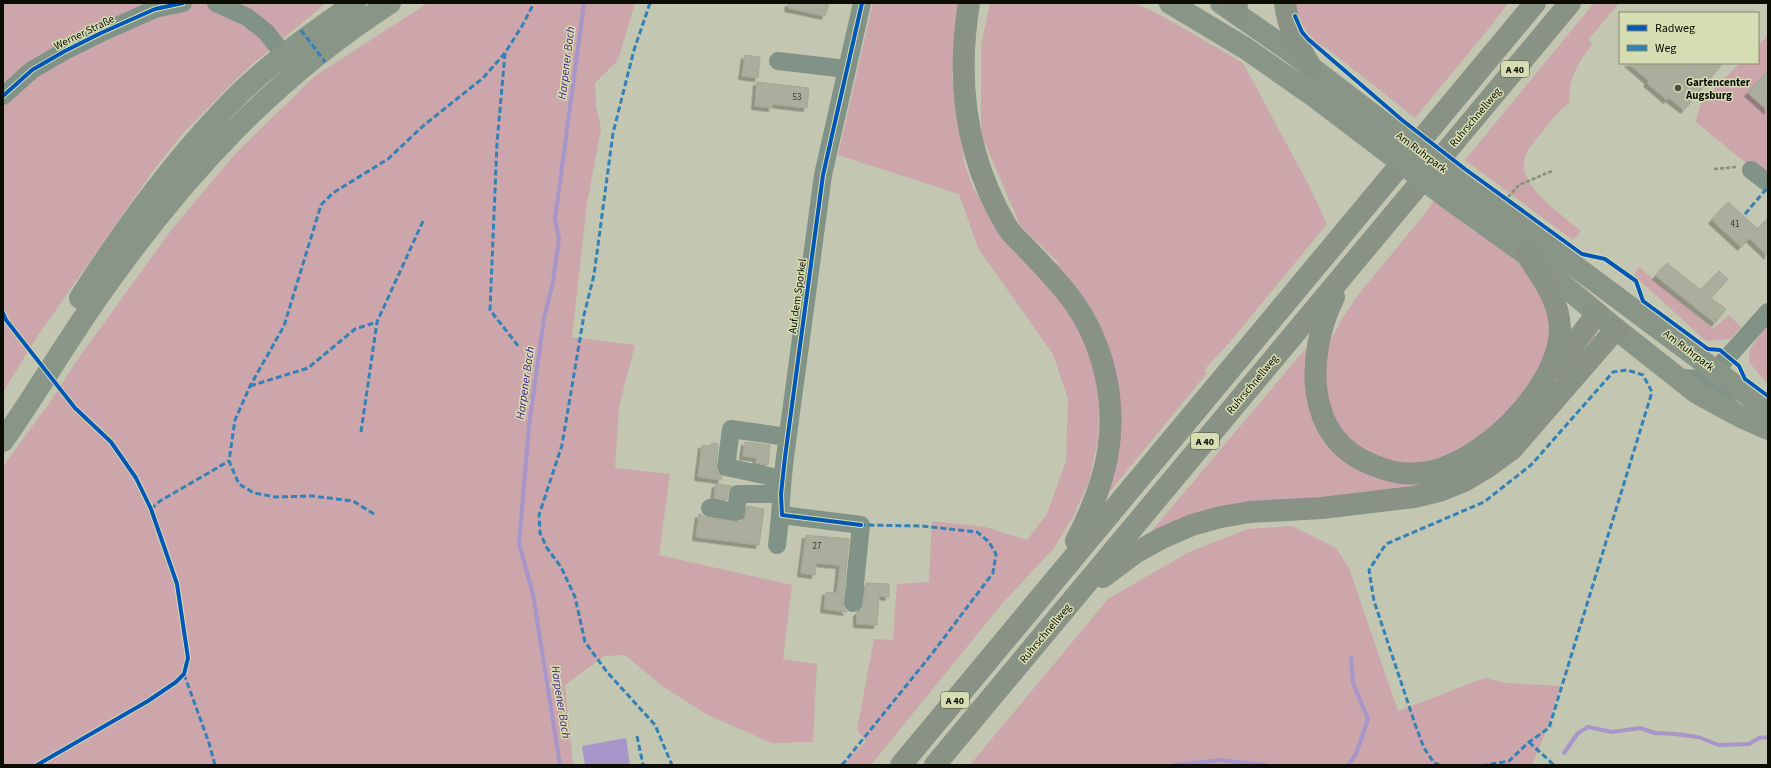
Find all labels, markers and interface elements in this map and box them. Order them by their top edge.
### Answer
street label: Werner Straße [51,11,117,54]
legend [1619,12,1759,64]
text: Radweg [1655,20,1695,37]
water label: Harpener Bach [554,26,579,101]
text: Weg [1655,40,1676,57]
road number: A 40 [1501,61,1529,77]
place label: Gartencenter Augsburg [1685,75,1751,103]
marker: Gartencenter Augsburg [1673,83,1683,93]
street label: Ruhrschnellweg [1446,84,1505,150]
house number: 53 [793,91,802,104]
street label: Am Ruhrpark [1393,128,1451,177]
house number: 41 [1731,218,1739,231]
street label: Auf dem Sporkel [785,257,810,334]
street label: Am Ruhrpark [1660,326,1718,375]
water label: Harpener Bach [512,345,539,421]
street label: Ruhrschnellweg [1223,351,1282,417]
road number: A 40 [1191,433,1219,449]
house number: 27 [813,540,822,553]
street label: Ruhrschnellweg [1016,600,1075,666]
water label: Harpener Bach [546,664,575,740]
road number: A 40 [941,692,969,708]

